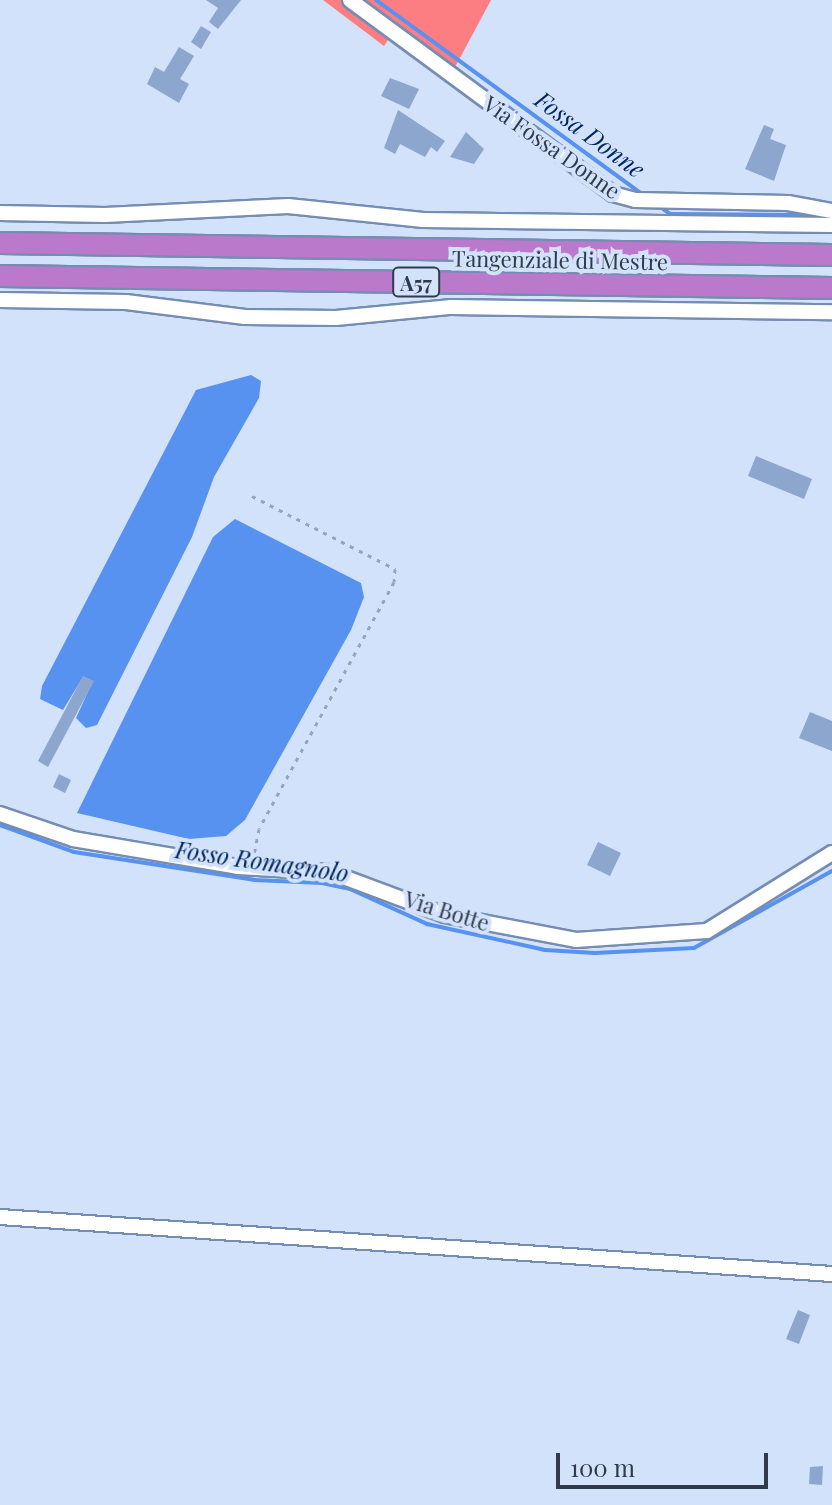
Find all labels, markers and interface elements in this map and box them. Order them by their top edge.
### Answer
water label: Fossa Donne [530,85,650,183]
street label: Via Fossa Donne [478,90,626,204]
street label: Tangenziale di Mestre [452,245,668,275]
road number: A57 [392,266,440,298]
water label: Fosso Romagnolo [173,835,351,887]
street label: Via Botte [401,886,493,936]
scale bar [560,1437,772,1487]
text: 100 m [570,1451,635,1483]

